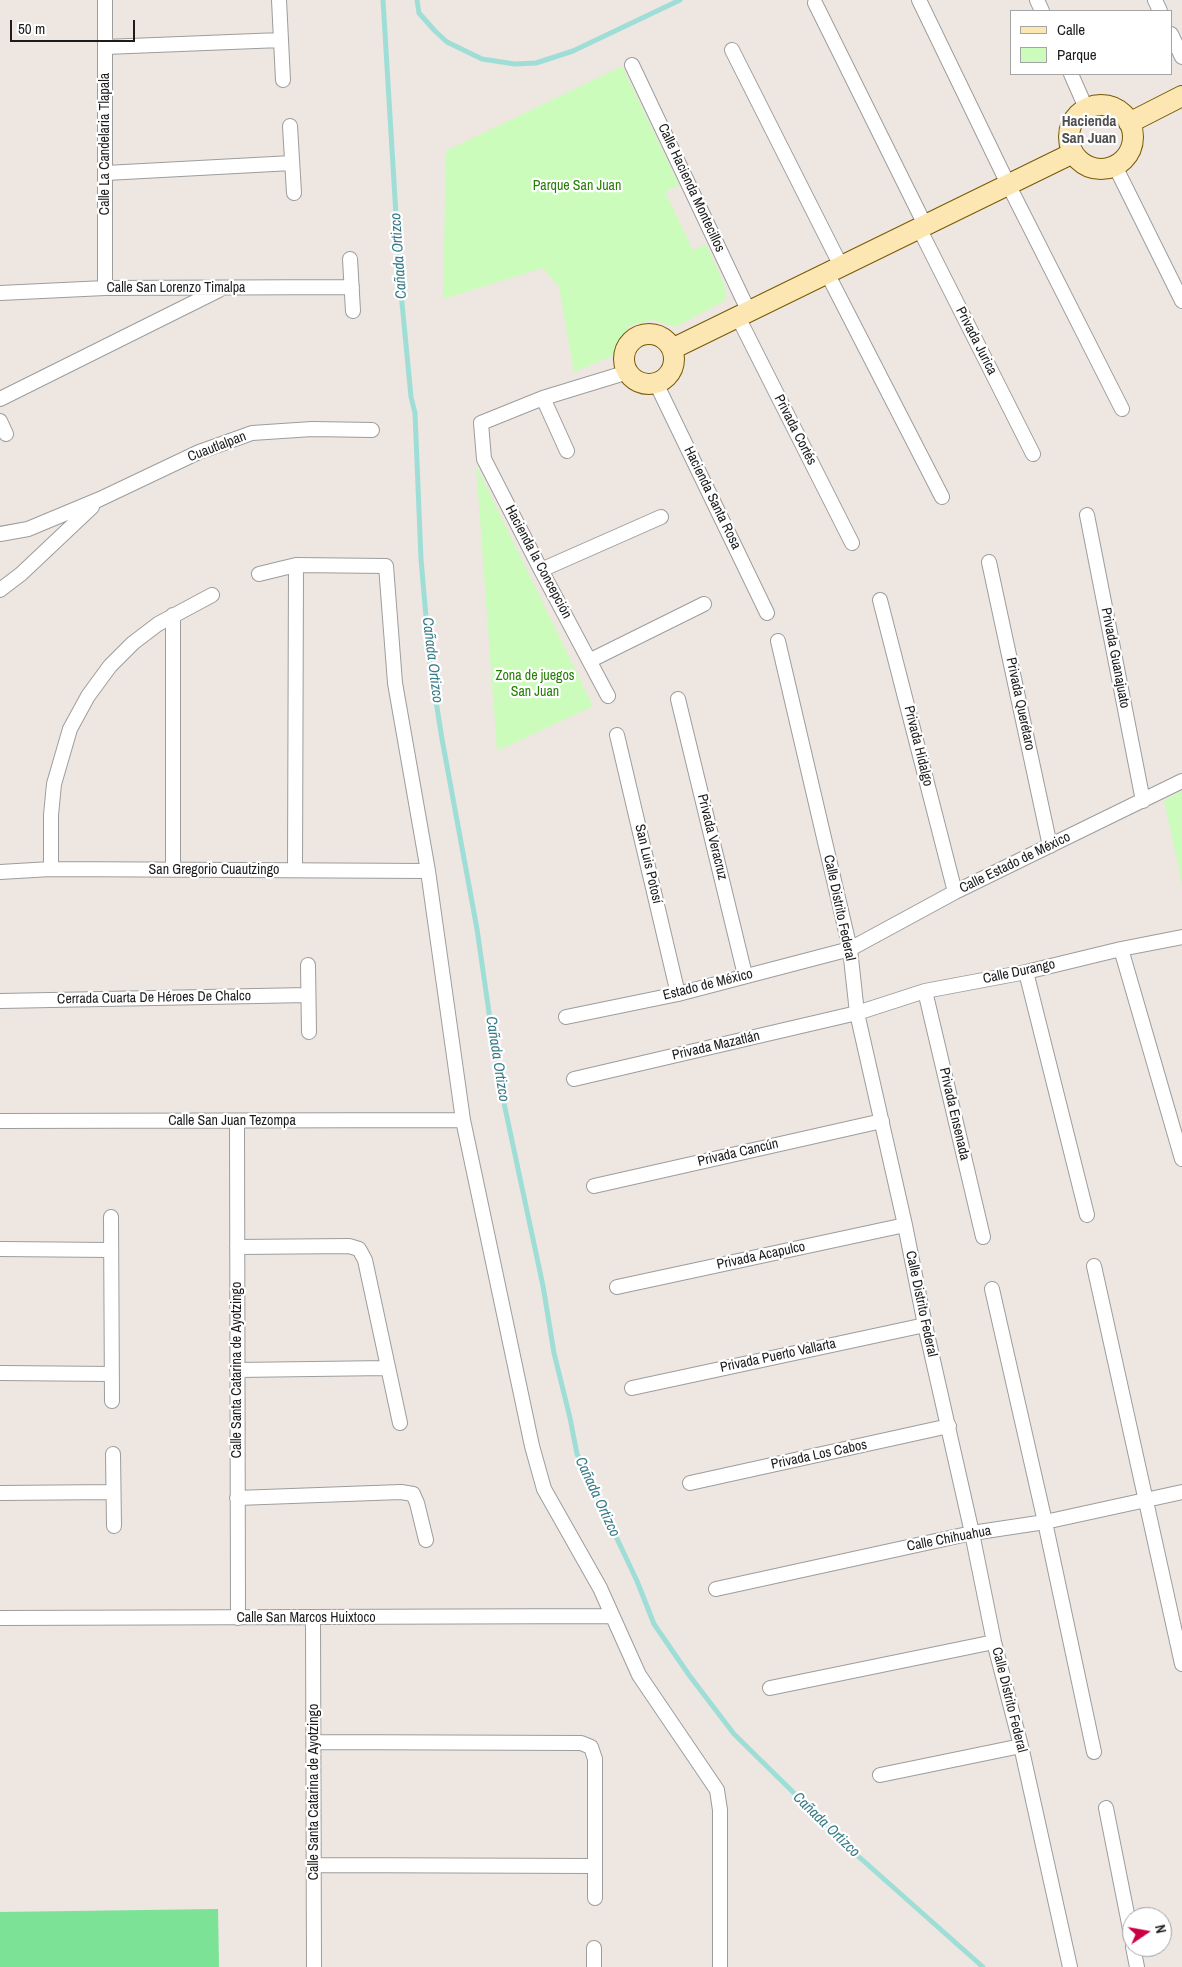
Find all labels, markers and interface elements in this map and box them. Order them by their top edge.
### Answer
scale bar [12,10,138,42]
legend [1010,10,1172,75]
text: 50 m [18,18,45,39]
text: Calle [1057,19,1085,40]
text: Parque [1057,44,1097,65]
street label: Calle La Candelaria Tlapala [97,73,113,215]
district label: Hacienda San Juan [1062,113,1116,148]
street label: Calle Hacienda Montecillos [654,121,728,255]
park label: Parque San Juan [533,178,621,194]
water label: Cañada Ortizco [387,212,411,300]
street label: Calle San Lorenzo Timalpa [107,280,245,296]
street label: Privada Jurica [952,304,1000,378]
street label: Privada Cortés [770,392,820,468]
street label: Cuautlalpan [185,428,249,466]
street label: Hacienda Santa Rosa [680,444,744,552]
street label: Hacienda la Concepción [501,503,575,621]
street label: Privada Guanajuato [1097,606,1133,710]
water label: Cañada Ortizco [418,616,446,704]
street label: Privada Querétaro [1002,656,1038,752]
park label: Zona de juegos San Juan [495,668,575,700]
street label: Privada Hidalgo [900,704,936,788]
street label: Privada Veracruz [693,792,731,882]
street label: San Luis Potosí [631,823,665,905]
street label: Calle Estado de México [957,829,1073,897]
street label: Calle Distrito Federal [820,853,858,963]
street label: San Gregorio Cuautzingo [149,862,279,878]
street label: Calle Durango [981,956,1057,988]
street label: Estado de México [661,966,755,1004]
street label: Cerrada Cuarta De Héroes De Chalco [57,988,251,1008]
water label: Cañada Ortizco [481,1015,513,1103]
street label: Privada Mazatlán [671,1028,761,1064]
street label: Privada Ensenada [935,1066,973,1162]
street label: Calle San Juan Tezompa [168,1113,296,1129]
street label: Privada Cancún [696,1136,780,1170]
street label: Privada Acapulco [715,1238,807,1274]
street label: Calle Distrito Federal [902,1249,940,1359]
street label: Calle Santa Catarina de Ayotzingo [229,1282,245,1458]
street label: Privada Puerto Vallarta [719,1336,837,1376]
street label: Privada Los Cabos [770,1437,868,1473]
water label: Cañada Ortizco [571,1454,623,1540]
street label: Calle Chihuahua [905,1523,993,1555]
street label: Calle San Marcos Huixtoco [236,1610,376,1626]
street label: Calle Distrito Federal [988,1646,1030,1754]
street label: Calle Santa Catarina de Ayotzingo [306,1704,322,1880]
water label: Cañada Ortizco [789,1789,863,1861]
north arrow [1122,1907,1172,1957]
text: N [1151,1923,1170,1935]

